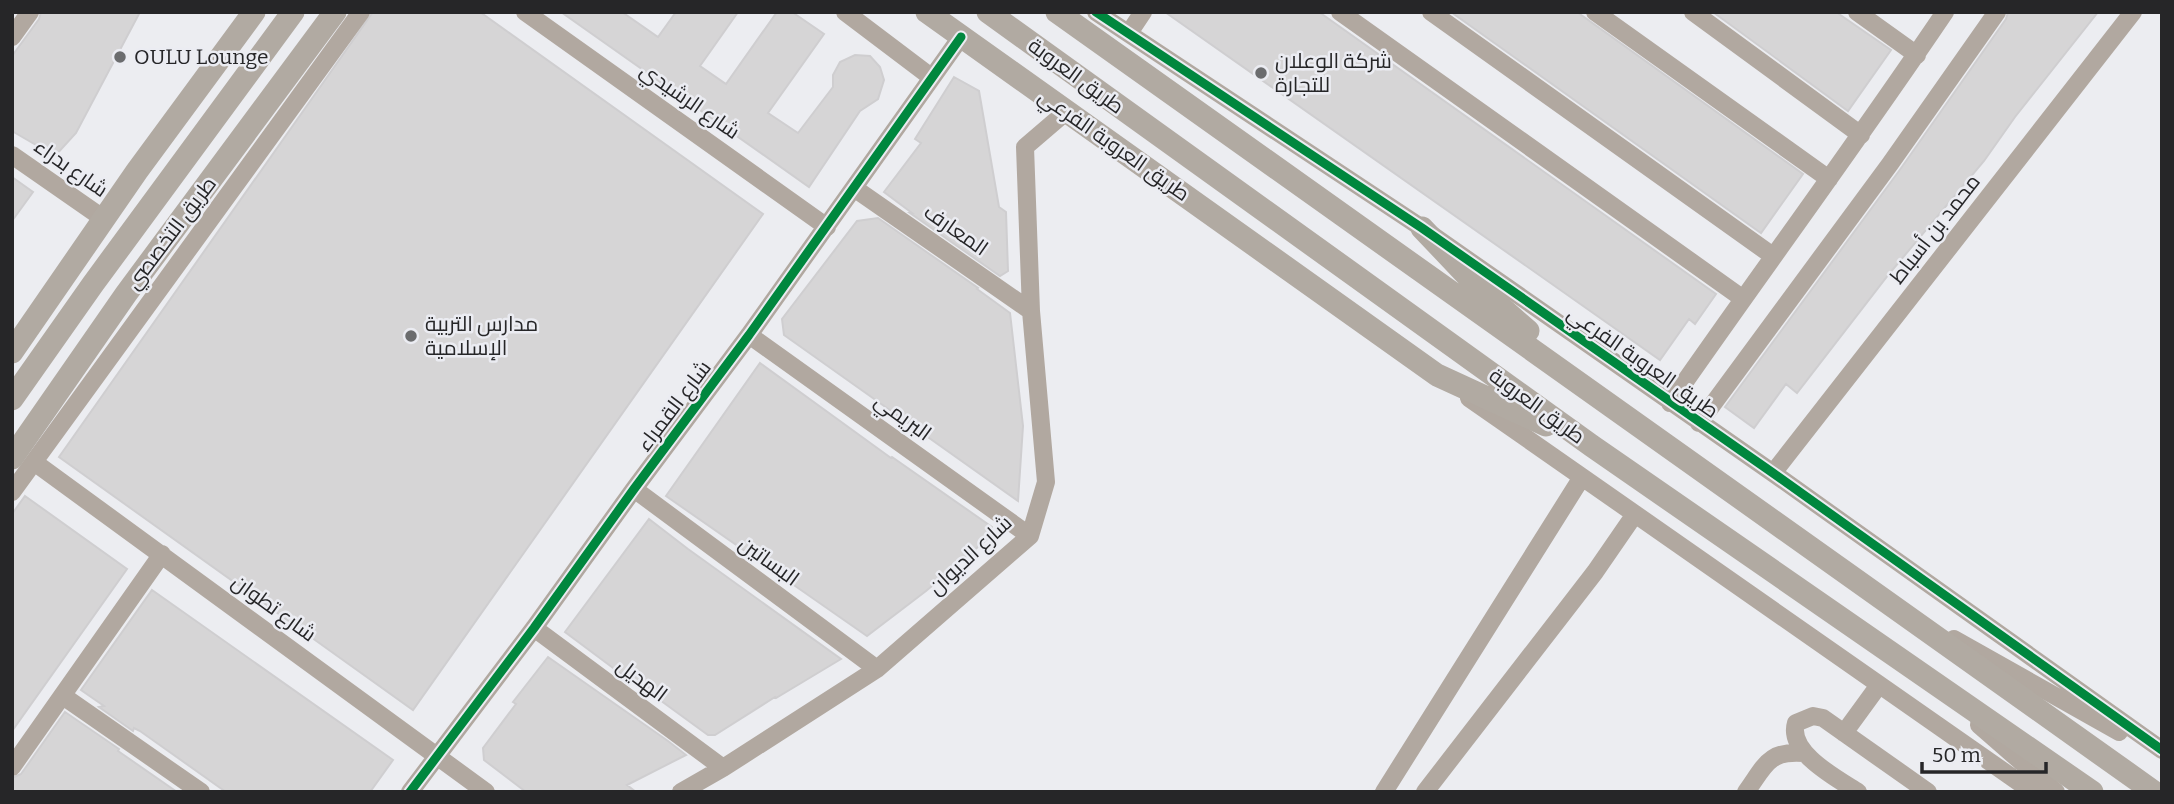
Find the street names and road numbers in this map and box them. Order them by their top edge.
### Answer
street label: طريق العروبة [1023,32,1129,120]
street label: شارع الرشيدي [633,57,745,147]
street label: طريق العروبة الفرعي [1032,83,1195,209]
street label: شارع بدراء [28,133,113,204]
street label: محمد بن أسباط [1884,169,1986,289]
street label: طريق التخصصي [120,171,223,296]
street label: المعارف [919,199,993,261]
street label: طريق العروبة الفرعي [1561,300,1724,426]
street label: شارع القمراء [631,355,717,457]
street label: طريق العروبة [1484,362,1590,450]
street label: البريمي [868,388,937,449]
street label: شارع الديوان [923,510,1018,601]
street label: البساتين [734,530,804,592]
street label: شارع تطوان [226,569,321,648]
street label: الهديل [611,653,673,707]

